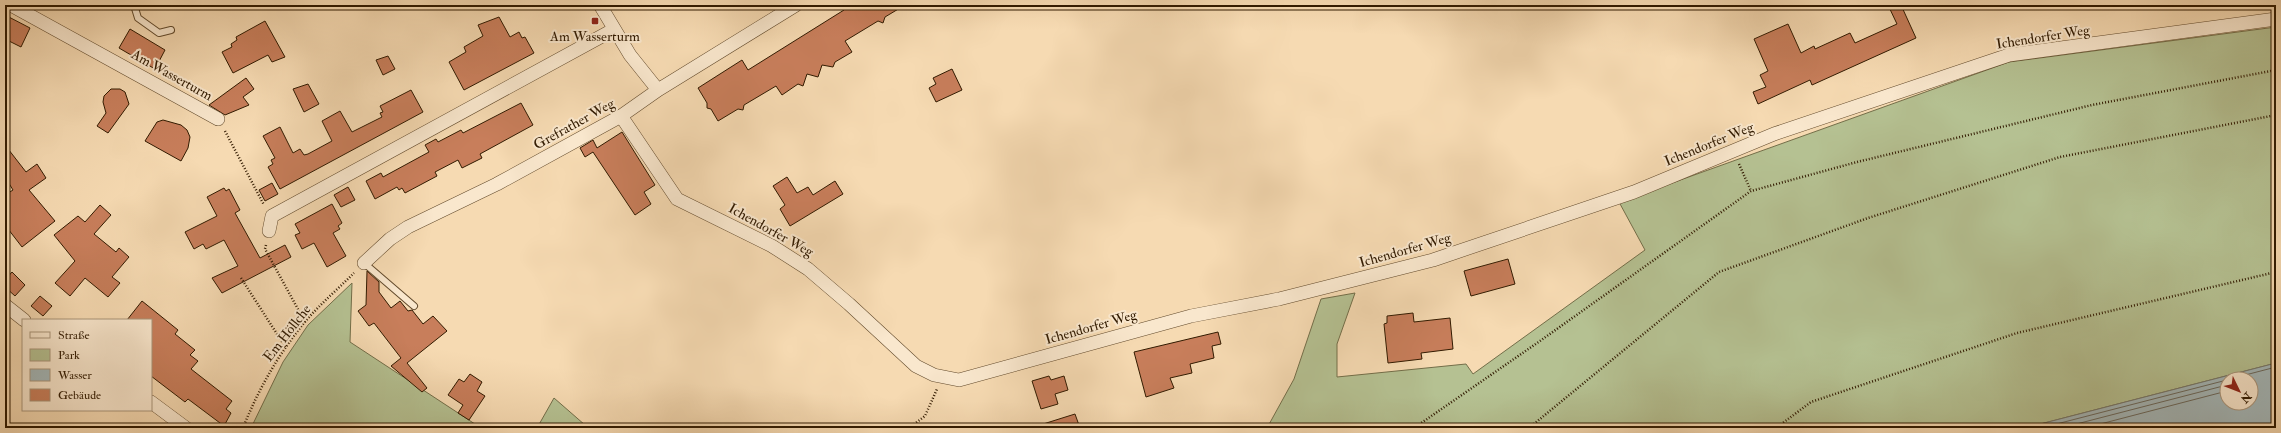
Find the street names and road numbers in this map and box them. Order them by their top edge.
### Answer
street label: Ichendorfer Weg [1995,21,2092,53]
street label: Am Wasserturm [128,45,216,104]
street label: Grefrather Weg [531,94,618,153]
street label: Ichendorfer Weg [1662,118,1757,170]
street label: Ichendorfer Weg [726,200,817,261]
street label: Ichendorfer Weg [1357,228,1454,271]
street label: Em Höllche [259,301,315,365]
street label: Ichendorfer Weg [1043,305,1140,348]

